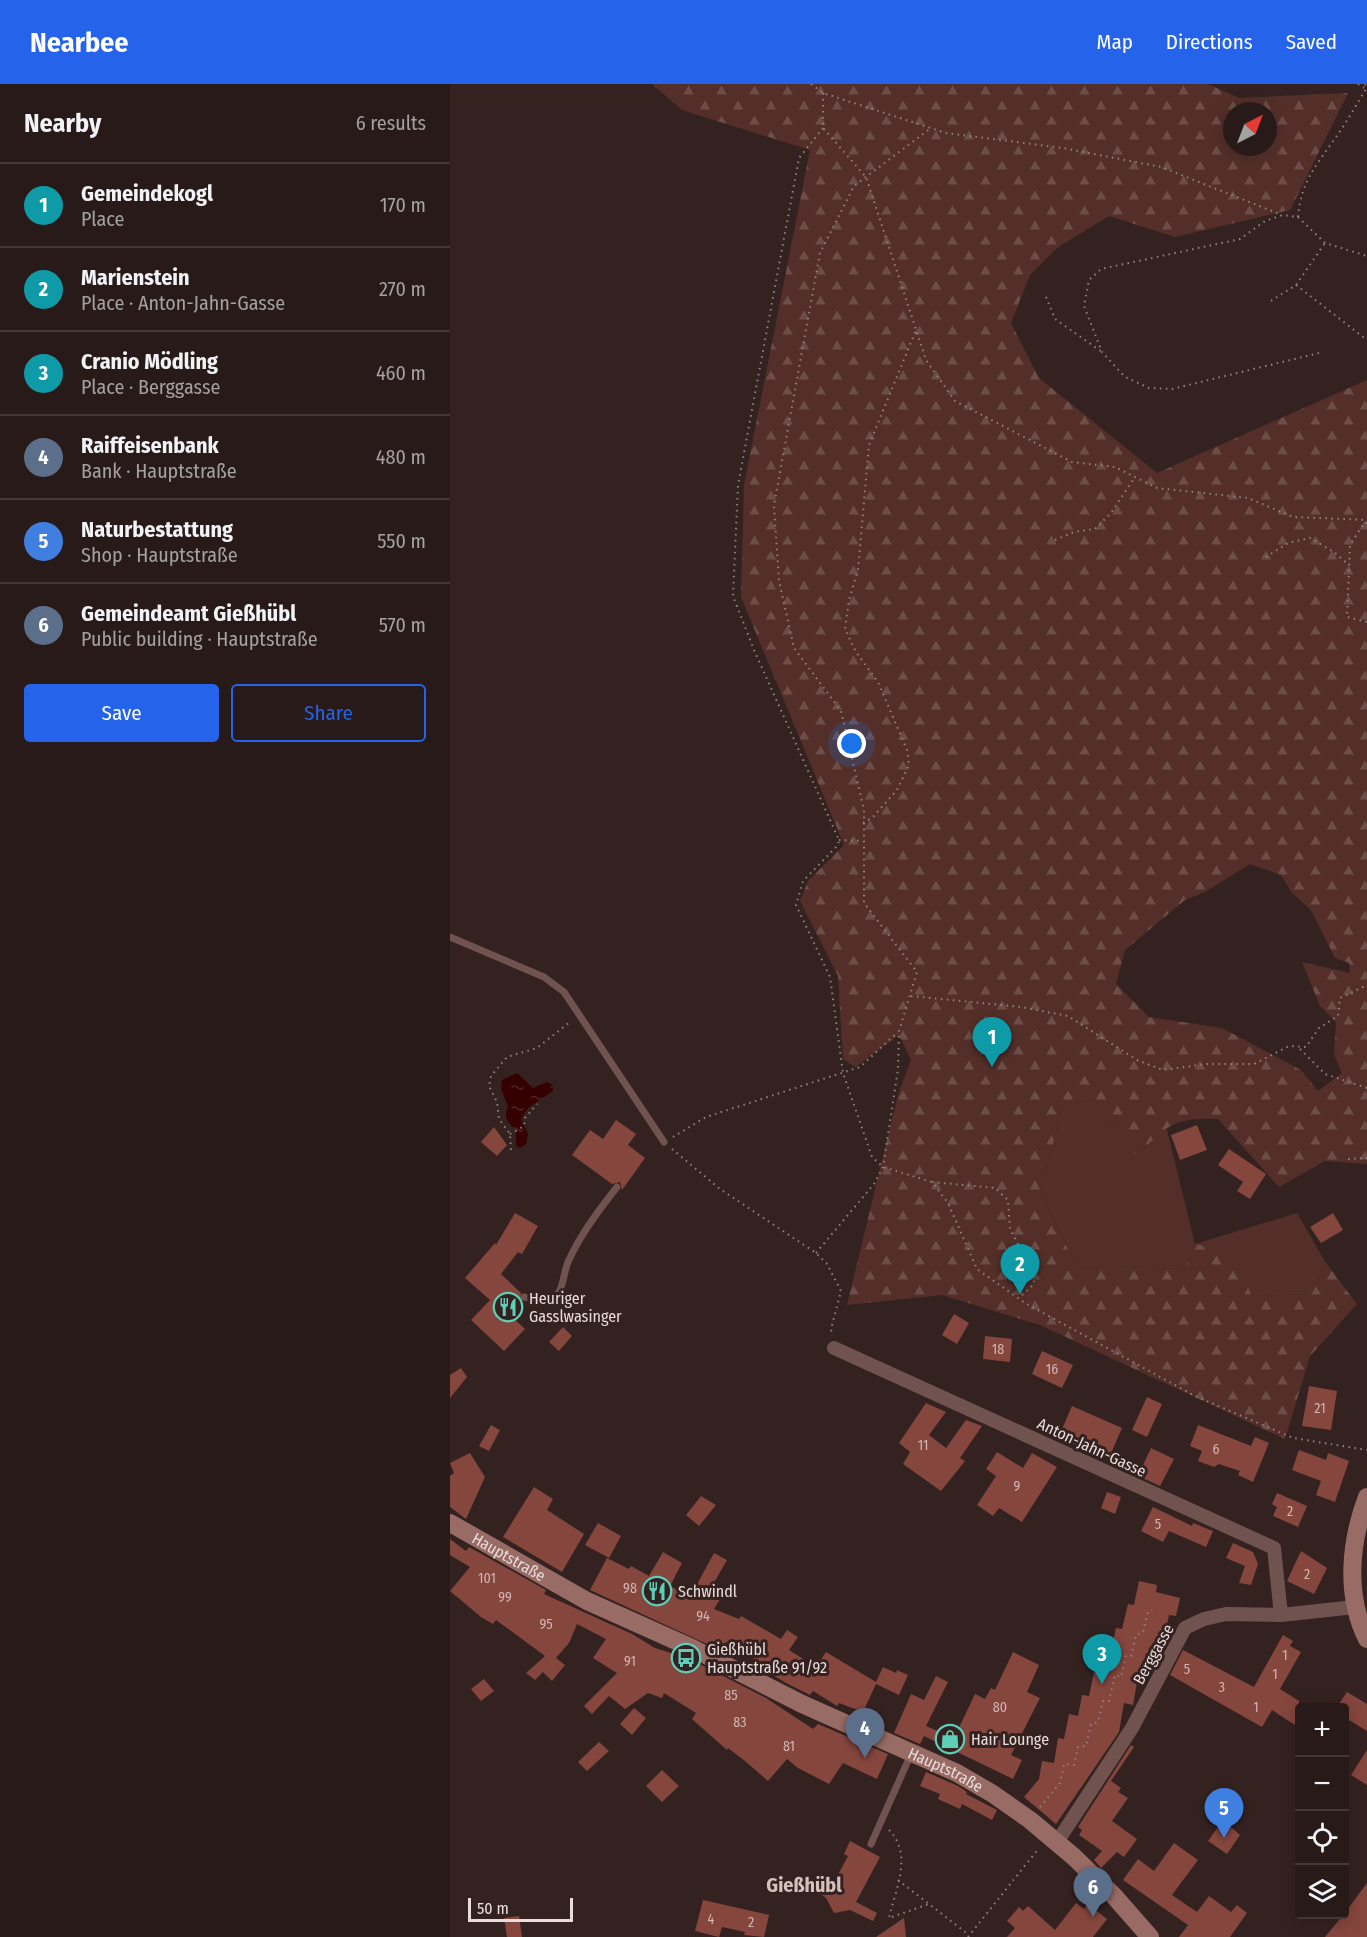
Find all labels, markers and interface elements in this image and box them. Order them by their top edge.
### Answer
text: Nearbee [30,26,129,59]
text: Map [1096,29,1133,55]
text: Directions [1166,29,1253,55]
text: Saved [1286,29,1337,55]
north arrow [1223,102,1277,156]
text: Nearby [24,108,101,139]
text: 6 results [356,111,426,135]
text: Gemeindekogl [81,180,213,207]
text: 1 [39,193,48,217]
text: 170 m [380,193,426,217]
text: Place [81,207,124,231]
text: Marienstein [81,264,190,291]
text: 2 [39,277,48,301]
text: 270 m [379,277,426,301]
text: Place · Anton-Jahn-Gasse [81,291,285,315]
text: Cranio Mödling [81,348,218,375]
text: 3 [39,361,48,385]
text: 460 m [376,361,426,385]
text: Place · Berggasse [81,375,220,399]
text: Raiffeisenbank [81,432,219,459]
text: 4 [38,445,49,469]
text: 480 m [376,445,426,469]
text: Bank · Hauptstraße [81,459,237,483]
text: Naturbestattung [81,516,233,543]
text: 5 [39,529,48,553]
text: 550 m [377,529,426,553]
text: Shop · Hauptstraße [81,543,238,567]
text: Gemeindeamt Gießhübl [81,600,296,627]
text: 6 [38,613,49,637]
text: 570 m [379,613,426,637]
text: Public building · Hauptstraße [81,627,318,651]
button: Save [24,684,219,742]
button: Share [231,684,426,742]
your location [837,729,866,758]
pin: 1 [972,1018,1012,1067]
pin: 2 [1000,1244,1040,1294]
place label: Heuriger Gasslwasinger [529,1289,622,1326]
restaurant icon: Heuriger Gasslwasinger [492,1291,524,1323]
house number: 18 [992,1341,1004,1358]
house number: 16 [1046,1361,1058,1378]
house number: 21 [1314,1400,1326,1417]
street label: Anton-Jahn-Gasse [1034,1414,1149,1481]
house number: 11 [918,1437,928,1454]
house number: 6 [1213,1441,1220,1458]
house number: 9 [1014,1478,1021,1495]
house number: 2 [1287,1503,1293,1520]
house number: 5 [1155,1516,1161,1533]
street label: Hauptstraße [469,1529,549,1585]
house number: 2 [1304,1566,1310,1583]
house number: 101 [478,1570,496,1587]
restaurant icon: Schwindl [641,1575,673,1607]
house number: 98 [623,1580,637,1597]
place label: Schwindl [678,1582,737,1601]
house number: 99 [498,1589,512,1606]
house number: 94 [696,1608,710,1625]
house number: 95 [539,1616,553,1633]
street label: Berggasse [1129,1621,1178,1688]
pin: 3 [1082,1634,1122,1684]
place label: Gießhübl Hauptstraße 91/92 [707,1640,827,1677]
bus stop icon: Gießhübl Hauptstraße 91/92 [670,1642,702,1674]
house number: 1 [1282,1647,1288,1664]
house number: 91 [624,1653,636,1670]
house number: 5 [1184,1661,1190,1678]
house number: 1 [1272,1666,1278,1683]
house number: 3 [1219,1679,1225,1696]
house number: 85 [724,1687,738,1704]
house number: 80 [993,1699,1007,1716]
house number: 1 [1253,1699,1259,1716]
map controls [1295,1703,1349,1919]
button: + [1295,1703,1349,1757]
pin: 4 [846,1708,884,1758]
house number: 83 [733,1714,747,1731]
shop icon: Hair Lounge [934,1723,966,1755]
place label: Hair Lounge [971,1730,1049,1749]
house number: 81 [783,1738,795,1755]
street label: Hauptstraße [905,1743,986,1796]
button: − [1295,1757,1349,1811]
pin: 5 [1204,1788,1244,1838]
button: locate [1295,1811,1349,1865]
button: layers [1295,1865,1349,1919]
pin: 6 [1074,1868,1112,1917]
district label: Gießhübl [766,1873,842,1897]
scale bar [468,1895,573,1922]
text: 50 m [477,1899,509,1918]
house number: 4 [708,1911,715,1928]
house number: 2 [748,1914,754,1931]

